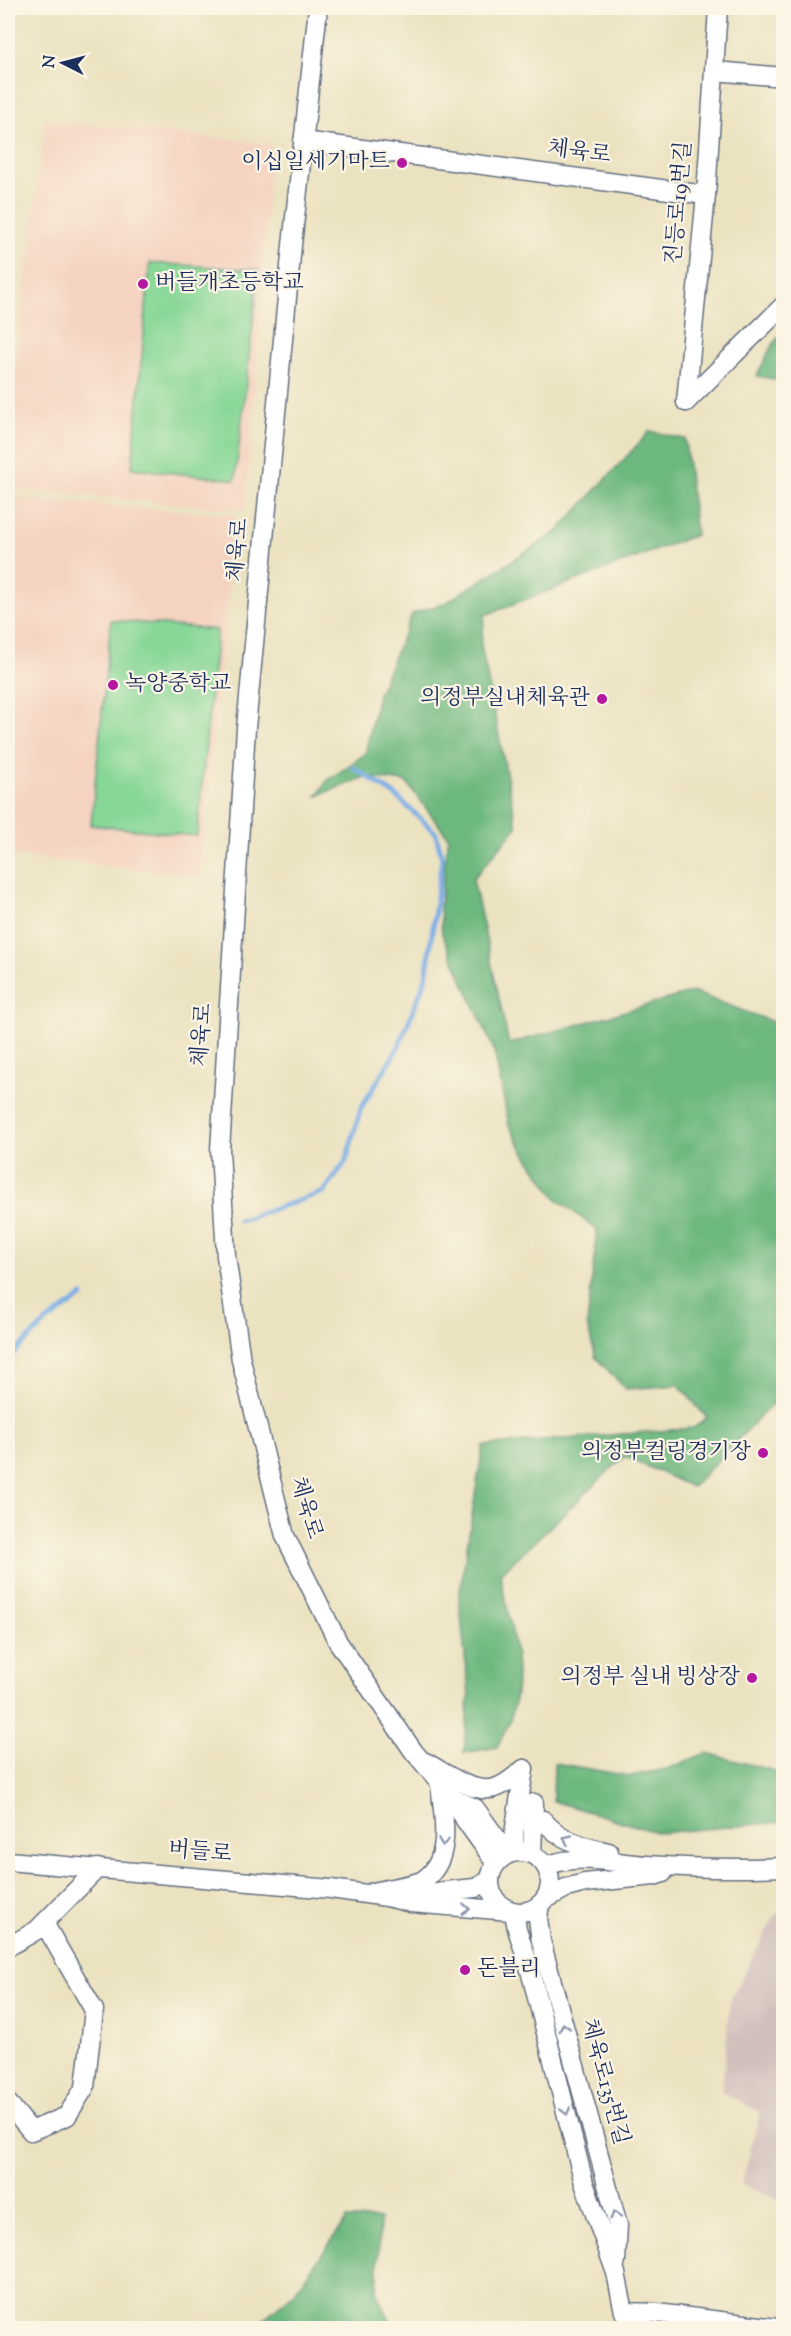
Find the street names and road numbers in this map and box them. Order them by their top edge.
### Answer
street label: 체육로 [545,133,613,173]
street label: 진등로19번길 [659,140,701,266]
street label: 체육로 [220,517,258,583]
street label: 체육로 [185,1002,221,1068]
street label: 체육로 [280,1473,330,1543]
street label: 버들로 [167,1834,233,1872]
street label: 체육로135번길 [572,2015,636,2149]

